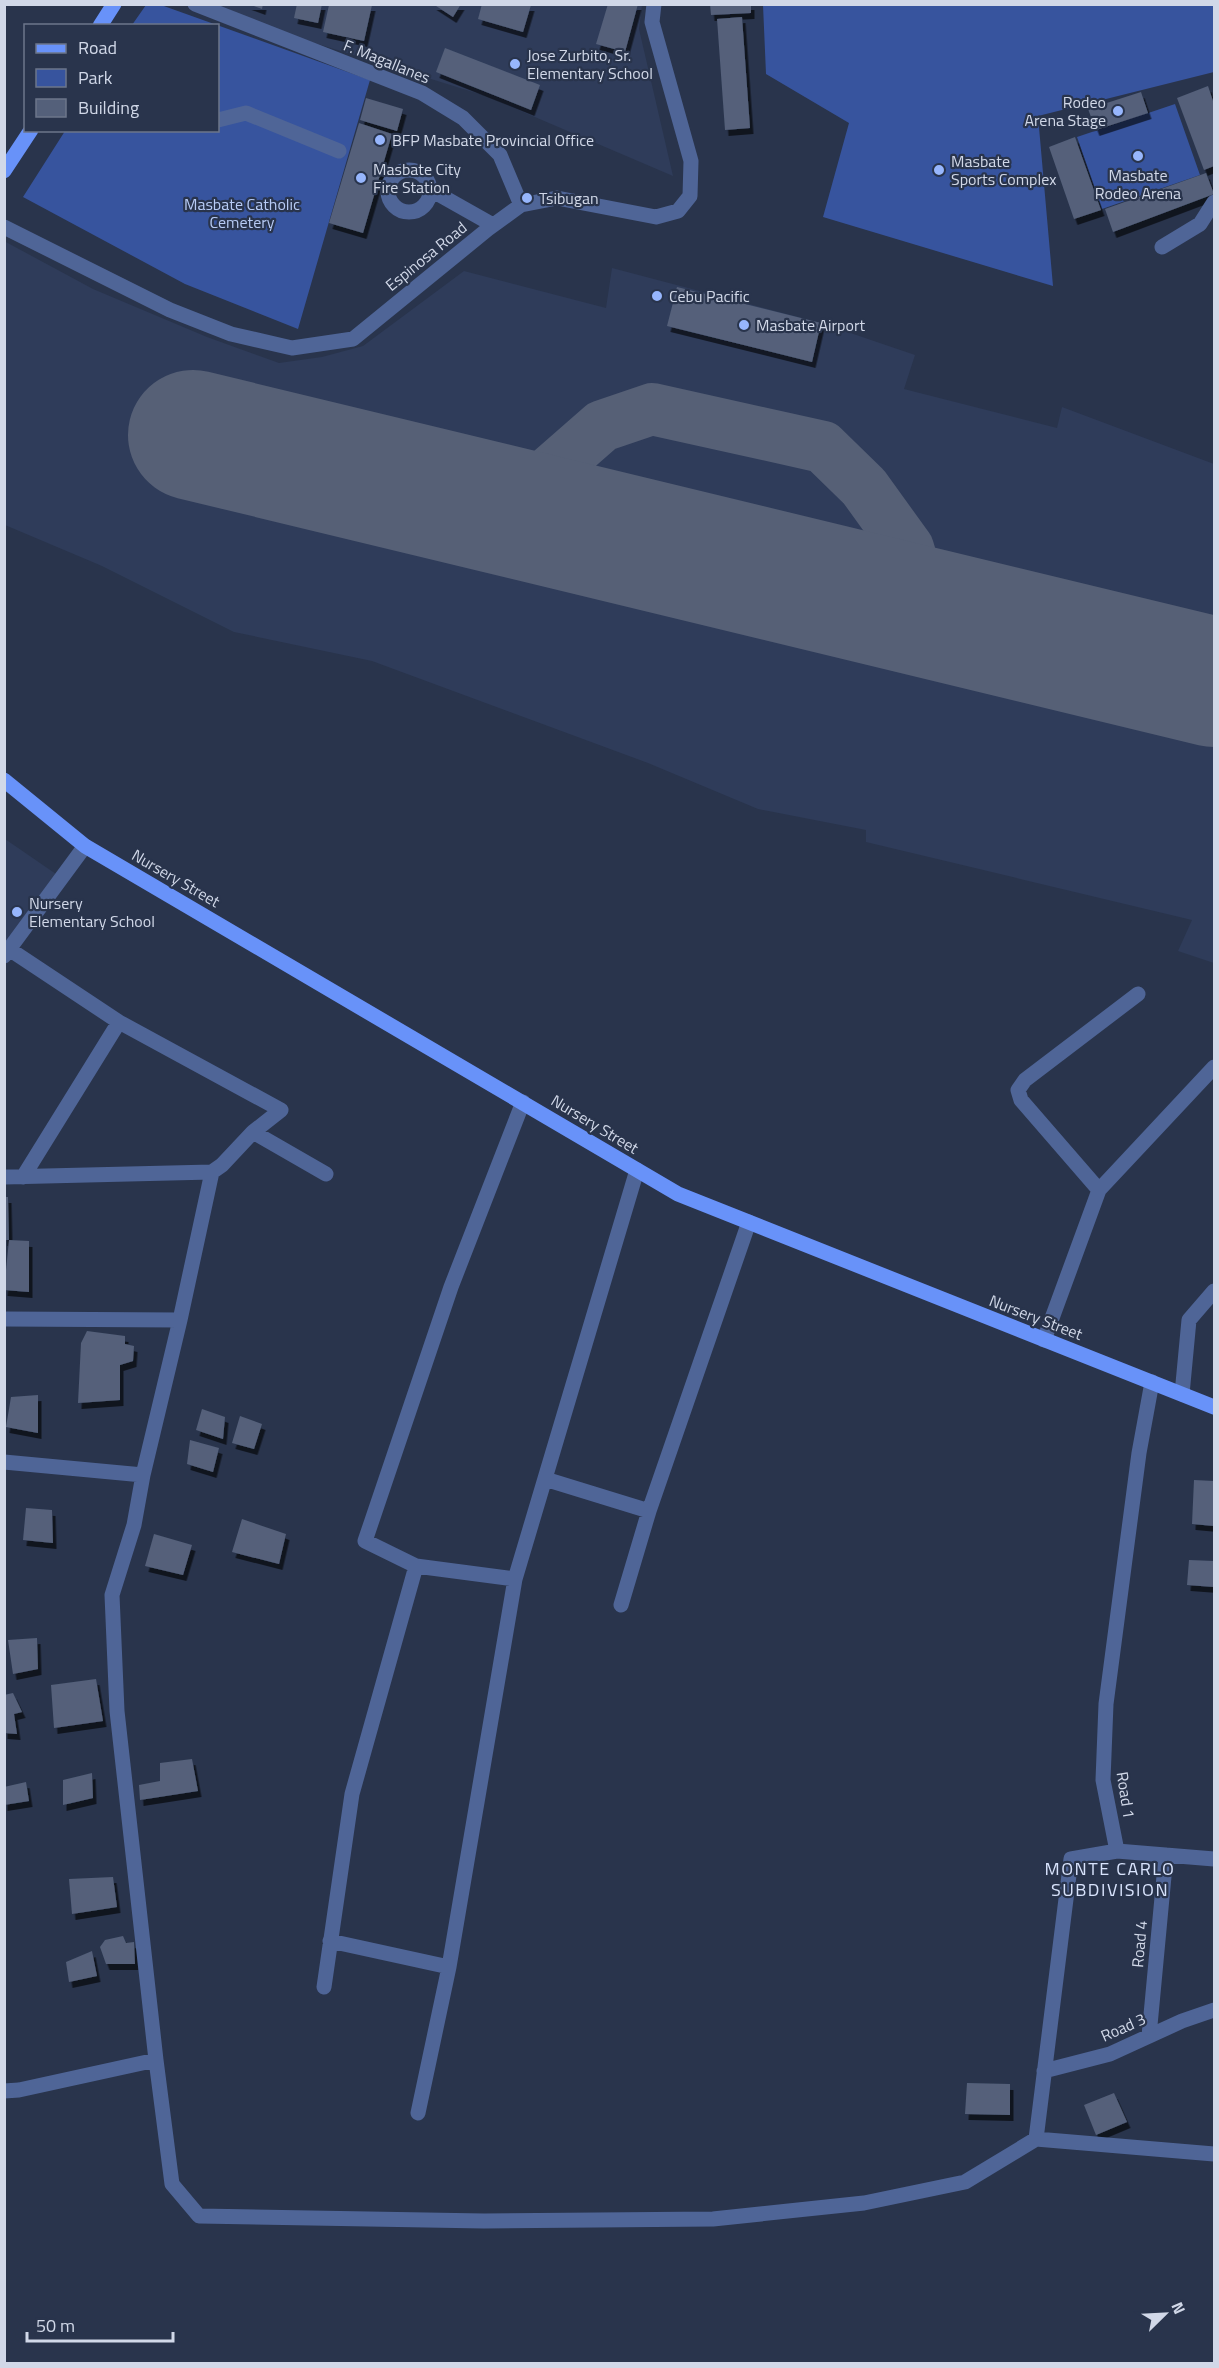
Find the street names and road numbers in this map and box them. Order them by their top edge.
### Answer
street label: F. Magallanes [340,33,434,89]
street label: Espinosa Road [380,216,472,296]
street label: Nursery Street [127,843,225,913]
street label: Nursery Street [547,1088,644,1160]
street label: Nursery Street [986,1288,1087,1346]
street label: Road 1 [1110,1770,1142,1820]
street label: Road 4 [1125,1919,1153,1969]
street label: Road 3 [1097,2006,1149,2048]

